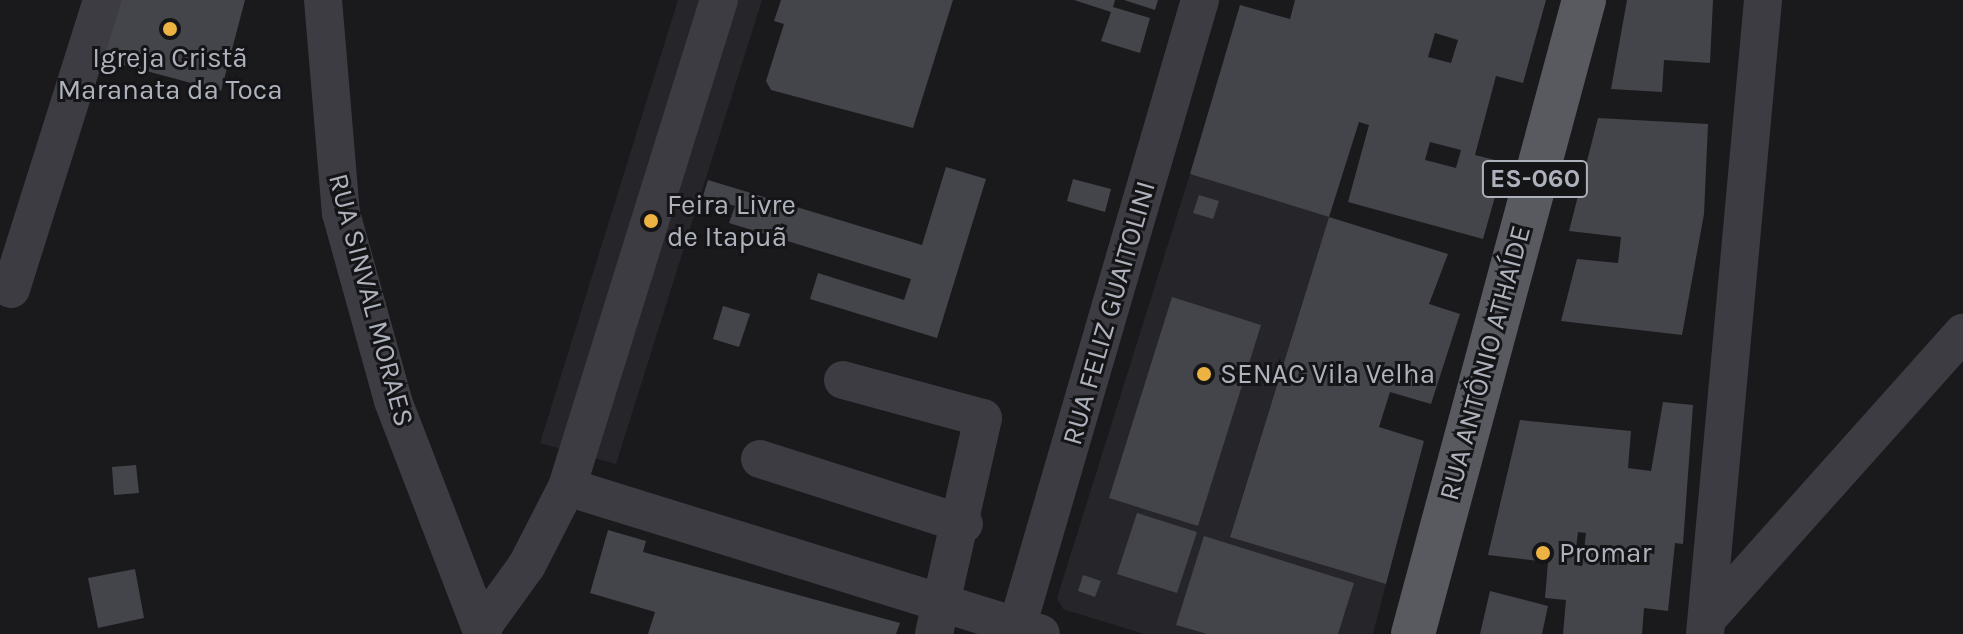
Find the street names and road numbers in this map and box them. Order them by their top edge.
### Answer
road number: ES-060 [1481,157,1589,201]
street label: RUA SINVAL MORAES [321,170,421,430]
street label: RUA FELIZ GUAITOLINI [1055,177,1163,449]
street label: RUA ANTÔNIO ATHAÍDE [1432,222,1538,504]

